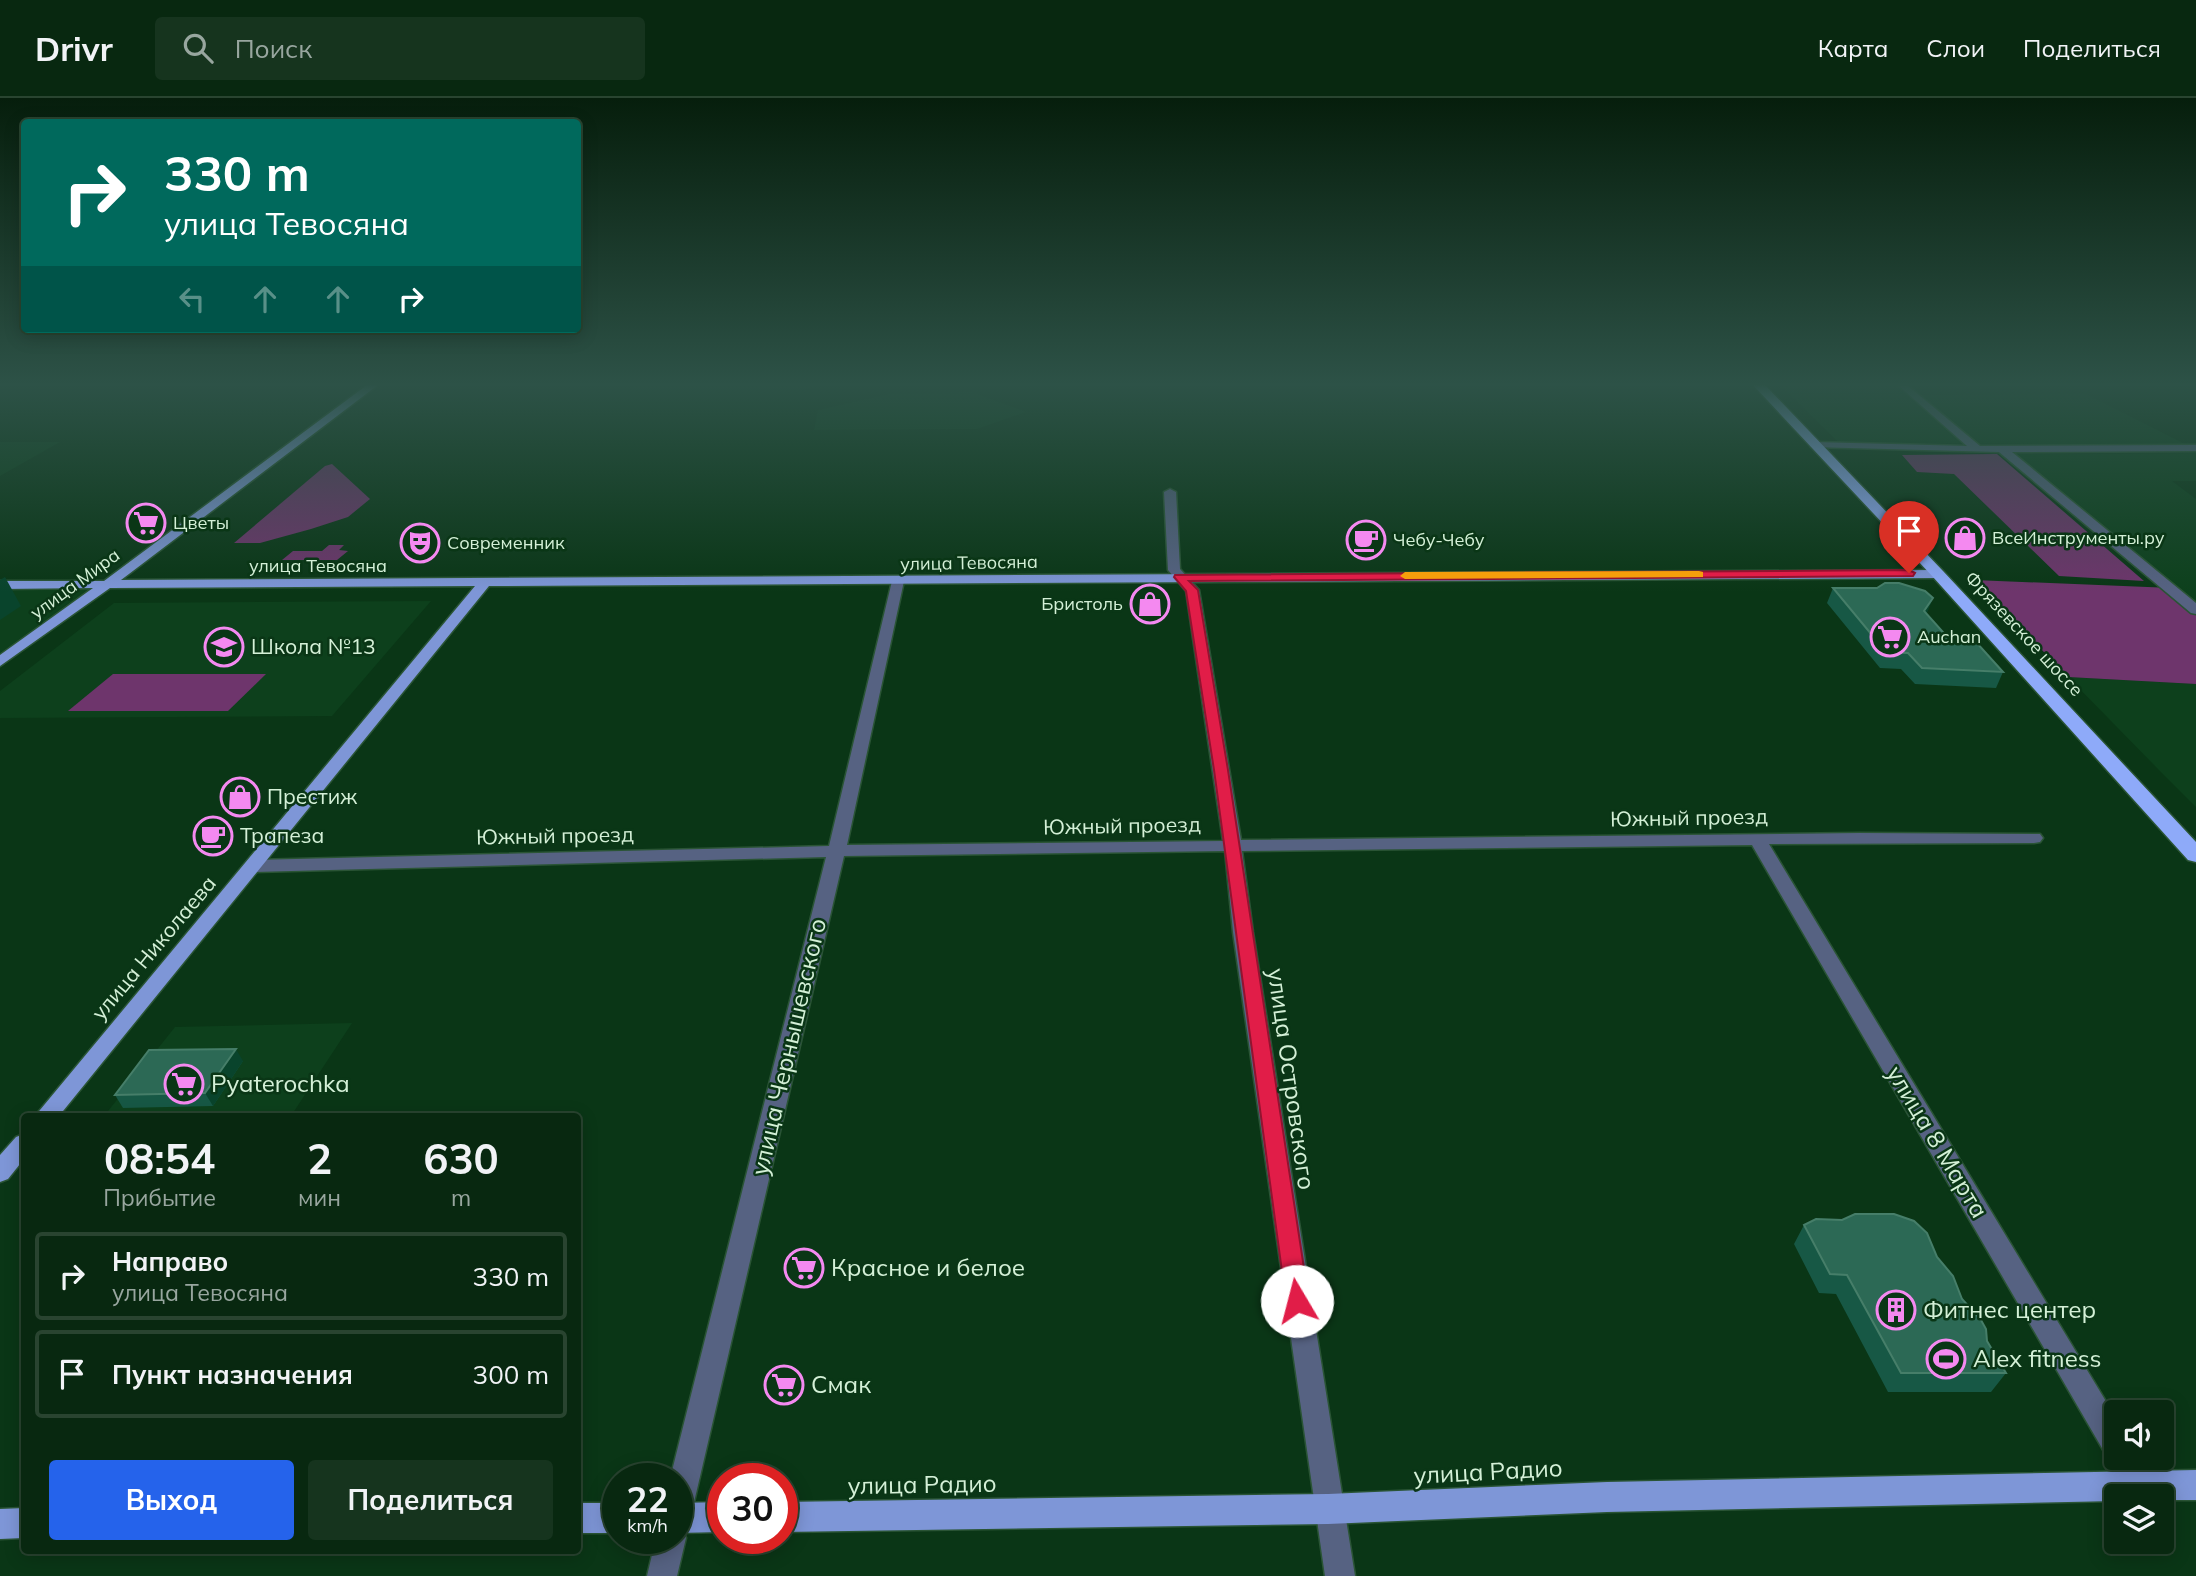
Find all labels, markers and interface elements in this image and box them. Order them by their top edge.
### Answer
search box [155,17,645,80]
text: Drivr [35,28,113,69]
icon: search [179,29,217,67]
text: Поиск [235,32,312,65]
text: Карта [1818,33,1888,63]
text: Слои [1926,33,1985,63]
text: Поделиться [2023,33,2161,63]
text: 330 m [164,142,310,203]
icon: right [49,147,140,238]
text: улица Тевосяна [164,203,409,243]
icon: left [173,280,211,318]
icon: ahead [246,280,284,318]
icon: ahead [319,280,357,318]
icon: right [392,280,430,318]
pin [1879,501,1939,573]
supermarket icon: Цветы [125,502,167,544]
place label: Цветы [173,511,229,534]
icon: arrive [1890,512,1928,550]
shop icon: ВсеИнструменты.ру [1944,517,1986,559]
cafe icon: Чебу-Чебу [1345,519,1387,561]
theatre icon: Современник [399,522,441,564]
place label: ВсеИнструменты.ру [1992,526,2165,549]
place label: Чебу-Чебу [1393,528,1485,551]
place label: Современник [447,531,565,554]
street label: улица Мира [25,543,124,624]
street label: улица Тевосяна [900,550,1038,575]
street label: улица Тевосяна [249,554,387,577]
street label: Фрязевское шоссе [1960,566,2088,701]
shop icon: Бристоль [1129,583,1171,625]
place label: Бристоль [1041,592,1123,615]
supermarket icon: Auchan [1869,616,1911,658]
place label: Auchan [1917,625,1981,648]
school or university icon: Школа №13 [203,626,245,668]
place label: Школа №13 [251,633,376,659]
shop icon: Престиж [219,776,261,818]
place label: Престиж [267,783,357,809]
street label: Южный проезд [1610,803,1768,831]
street label: Южный проезд [1043,811,1201,839]
cafe icon: Трапеза [192,815,234,857]
street label: Южный проезд [476,821,634,849]
place label: Трапеза [240,822,324,848]
street label: улица Николаева [85,870,221,1025]
street label: улица Чернышевского [744,915,832,1178]
street label: улица Островского [1262,966,1322,1192]
street label: улица 8 Марта [1881,1060,1995,1223]
supermarket icon: Pyaterochka [163,1063,205,1105]
place label: Pyaterochka [211,1068,350,1098]
text: 08:54 [104,1132,215,1185]
text: 2 [307,1132,332,1185]
text: 630 [423,1132,499,1185]
text: Прибытие [103,1183,216,1212]
text: мин [298,1183,341,1212]
text: m [451,1183,471,1212]
text: Направо [112,1245,228,1278]
supermarket icon: Красное и белое [783,1247,825,1289]
place label: Красное и белое [831,1252,1025,1282]
icon: right [53,1257,91,1295]
text: 330 m [473,1260,549,1293]
position arrow [1260,1264,1334,1338]
text: улица Тевосяна [112,1278,288,1307]
building icon: Фитнес центер [1875,1289,1917,1331]
place label: Фитнес центер [1923,1294,2096,1324]
sports icon: Alex fitness [1925,1338,1967,1380]
place label: Alex fitness [1973,1343,2102,1373]
icon: arrive [53,1355,91,1393]
text: Пункт назначения [112,1358,353,1391]
text: 300 m [473,1358,549,1391]
supermarket icon: Смак [763,1364,805,1406]
place label: Смак [811,1369,871,1399]
map controls [2104,1400,2174,1554]
button: sound [2104,1400,2174,1470]
street label: улица Радио [1413,1452,1563,1490]
button: Выход [49,1460,294,1540]
button: Поделиться [308,1460,553,1540]
speed limit sign: 30 [707,1463,798,1554]
street label: улица Радио [847,1468,997,1500]
text: 22 [626,1477,669,1521]
button: layers [2104,1484,2174,1554]
text: km/h [627,1514,668,1537]

